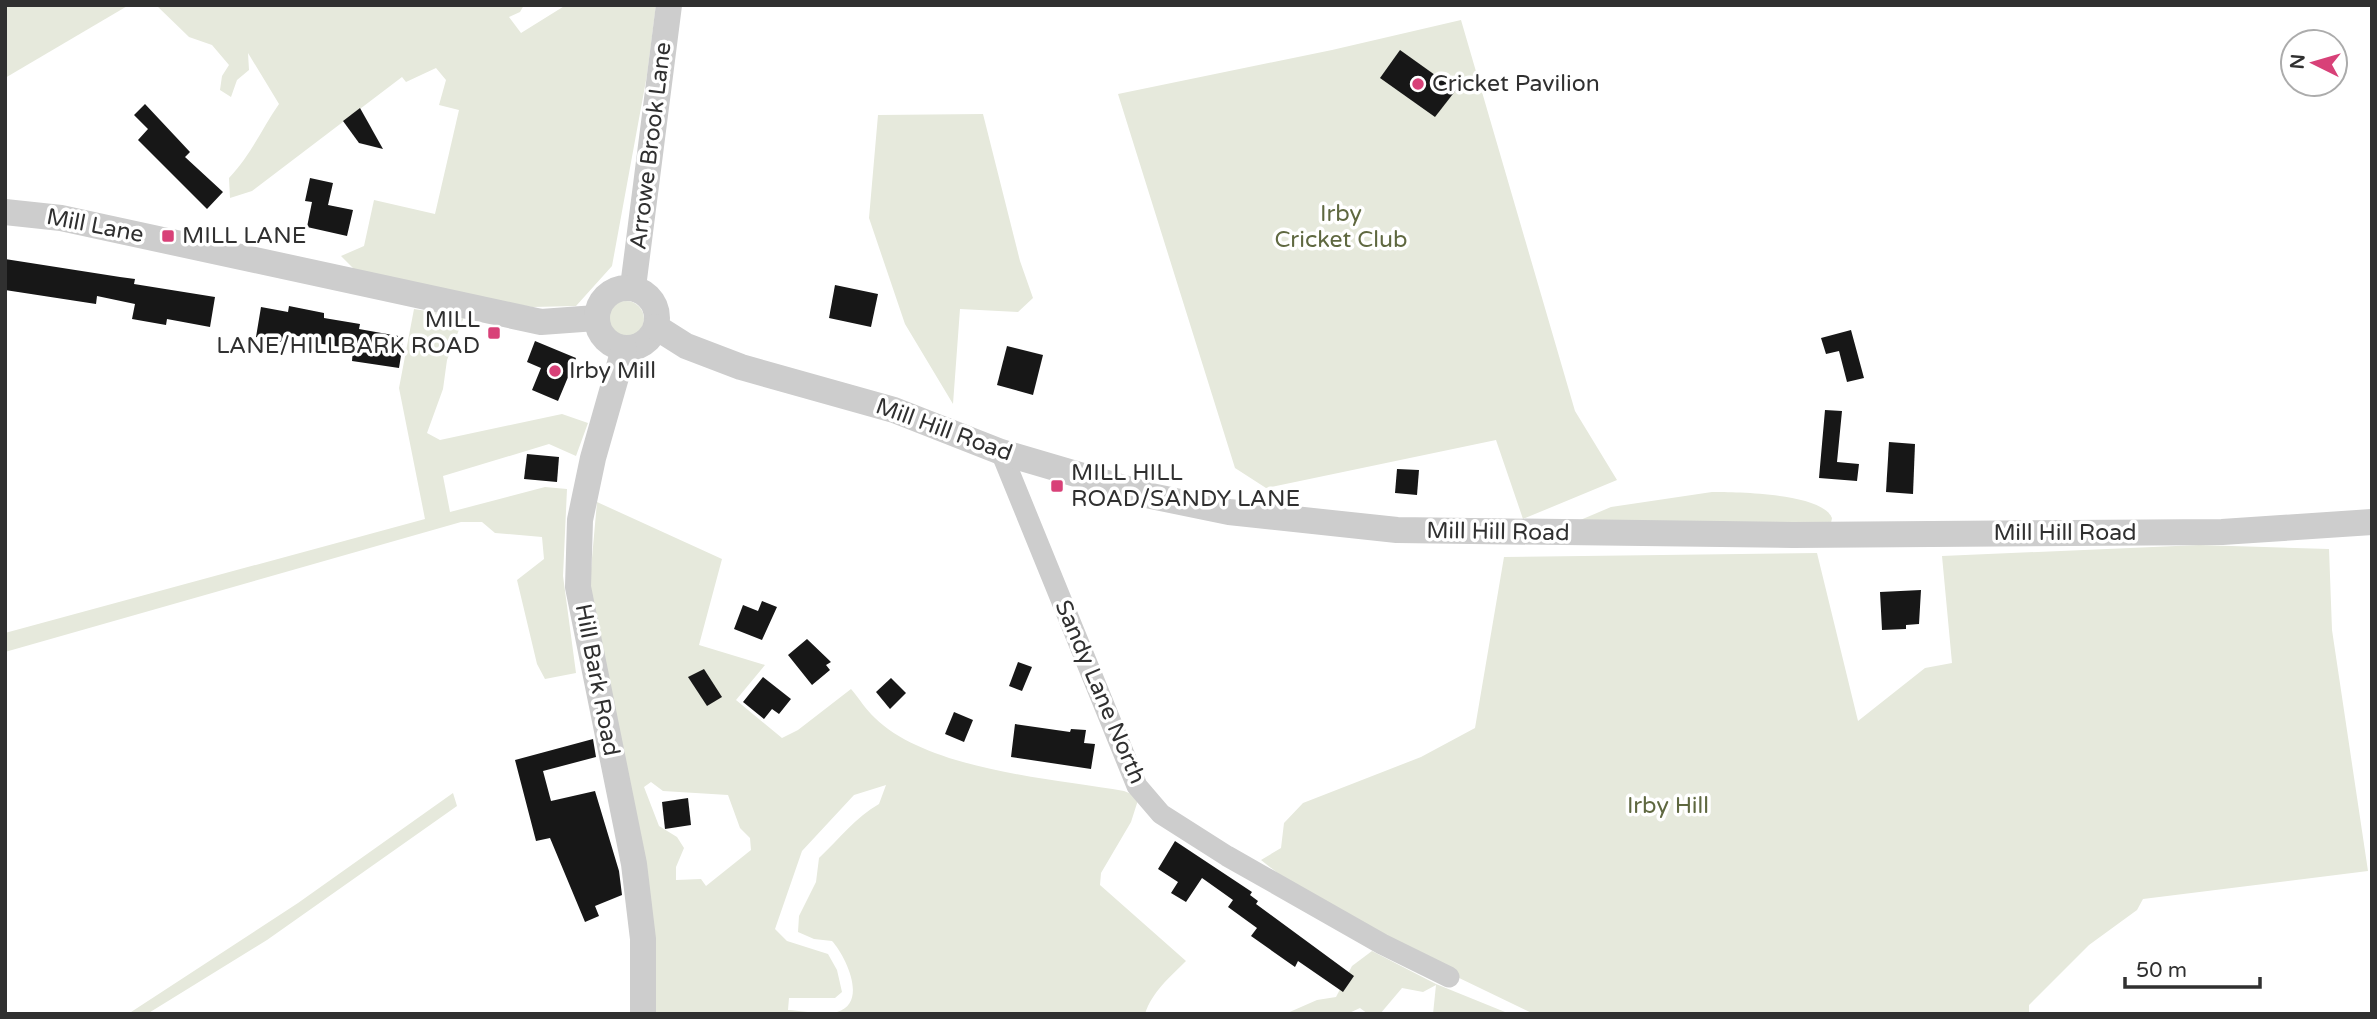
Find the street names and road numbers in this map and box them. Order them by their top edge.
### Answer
street label: Arrowe Brook Lane [624,41,678,251]
street label: Mill Lane [44,203,146,249]
street label: Mill Hill Road [872,392,1016,468]
street label: Mill Hill Road [1426,517,1570,547]
street label: Mill Hill Road [1993,519,2137,547]
street label: Sandy Lane North [1049,596,1151,788]
street label: Hill Bark Road [569,602,625,758]

